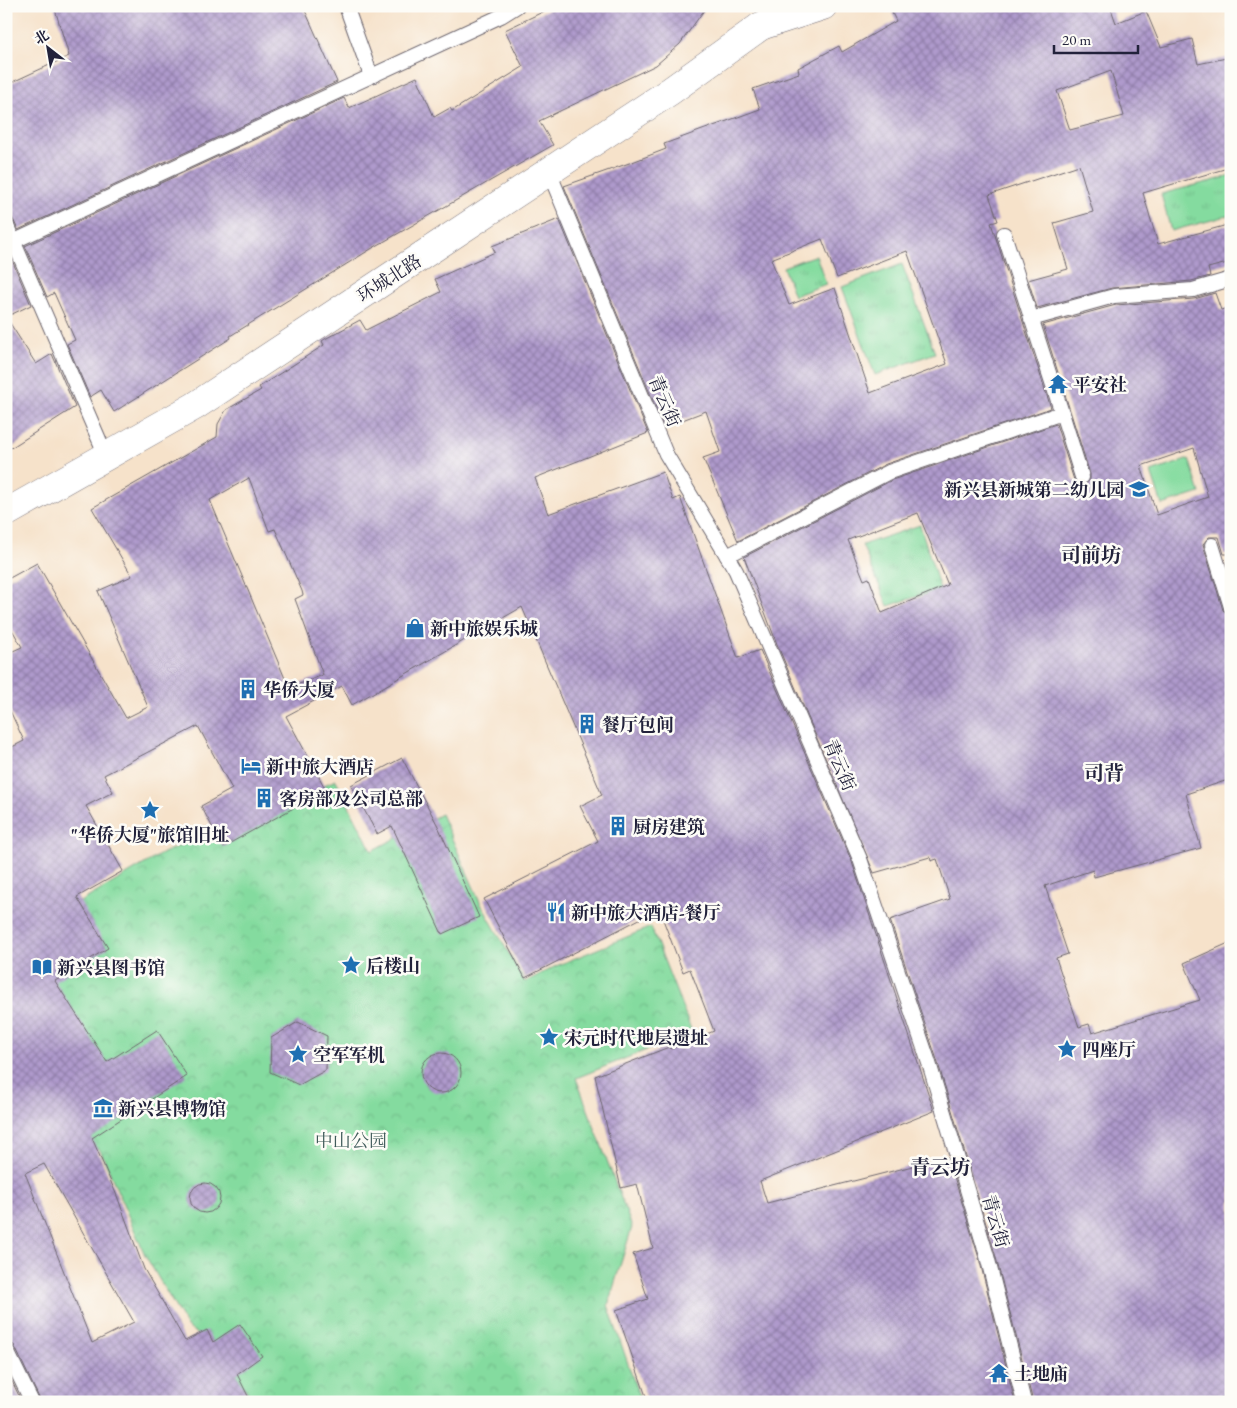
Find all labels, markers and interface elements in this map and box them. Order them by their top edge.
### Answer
north arrow [22,22,72,72]
scale bar [1054,22,1138,54]
text: 北 [31,26,52,48]
text: 20 m [1062,30,1091,49]
street label: 环城北路 [353,249,425,307]
street label: 青云街 [644,372,686,430]
temple icon: 平安社 [1047,373,1069,395]
place label: 平安社 [1073,373,1127,396]
place label: 新兴县新城第二幼儿园 [944,478,1124,501]
school or university icon: 新兴县新城第二幼儿园 [1128,478,1150,500]
district label: 司前坊 [1061,542,1121,568]
shop icon: 新中旅娱乐城 [404,617,426,639]
place label: 新中旅娱乐城 [430,617,538,640]
building icon: 华侨大厦 [237,678,259,700]
place label: 华侨大厦 [263,678,335,701]
building icon: 餐厅包间 [576,713,598,735]
place label: 餐厅包间 [602,713,674,736]
street label: 青云街 [819,736,861,794]
hotel icon: 新中旅大酒店 [240,755,262,777]
place label: 新中旅大酒店 [266,755,374,778]
district label: 司背 [1084,760,1124,786]
building icon: 客房部及公司总部 [253,787,275,809]
place label: 客房部及公司总部 [279,787,423,810]
place icon: "华侨大厦"旅馆旧址 [139,799,161,821]
building icon: 厨房建筑 [607,815,629,837]
place label: 厨房建筑 [633,815,705,838]
place label: "华侨大厦"旅馆旧址 [71,823,229,846]
restaurant icon: 新中旅大酒店-餐厅 [545,901,567,923]
place label: 新中旅大酒店-餐厅 [571,901,721,924]
place icon: 后楼山 [340,954,362,976]
place label: 后楼山 [366,954,420,977]
library icon: 新兴县图书馆 [31,956,53,978]
place label: 新兴县图书馆 [57,956,165,979]
place icon: 宋元时代地层遗址 [538,1026,560,1048]
place label: 宋元时代地层遗址 [564,1026,708,1049]
place icon: 四座厅 [1056,1038,1078,1060]
place label: 四座厅 [1082,1038,1136,1061]
place icon: 空军军机 [287,1043,309,1065]
place label: 空军军机 [313,1043,385,1066]
museum icon: 新兴县博物馆 [92,1097,114,1119]
place label: 新兴县博物馆 [118,1097,226,1120]
park label: 中山公园 [315,1129,387,1152]
district label: 青云坊 [910,1154,970,1180]
street label: 青云街 [978,1192,1014,1250]
temple icon: 土地庙 [988,1362,1010,1384]
place label: 土地庙 [1014,1362,1068,1385]

